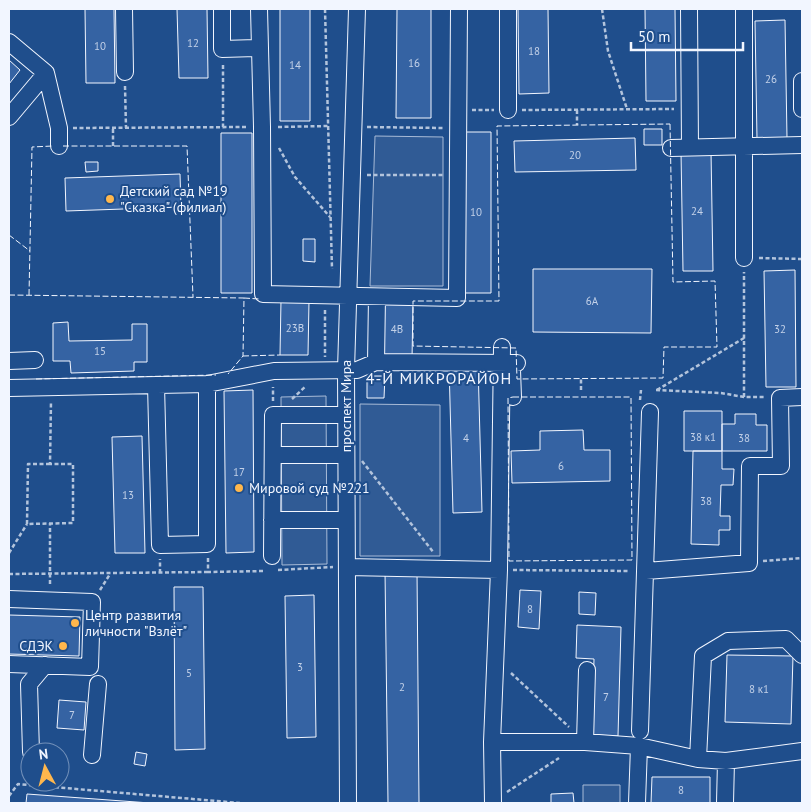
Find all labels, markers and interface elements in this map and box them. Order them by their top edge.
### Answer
scale bar [631,20,744,52]
text: 50 m [638,27,671,46]
house number: 12 [187,36,199,50]
house number: 10 [94,39,106,53]
house number: 18 [528,44,540,58]
house number: 16 [408,56,420,70]
house number: 14 [289,58,301,72]
house number: 26 [765,72,777,86]
house number: 20 [569,148,581,162]
place label: Детский сад №19 "Сказка" (филиал) [120,182,228,216]
marker: Детский сад №19 "Сказка" (филиал) [104,193,116,205]
house number: 24 [691,204,703,218]
house number: 10 [470,205,482,219]
house number: 6А [586,294,599,308]
house number: 23В [286,321,304,335]
house number: 4В [391,322,403,336]
house number: 32 [774,322,786,336]
house number: 15 [94,344,106,358]
street label: проспект Мира [337,360,355,452]
district label: 4-Й МИКРОРАЙОН [366,368,512,388]
house number: 38 к1 [690,430,716,444]
house number: 4 [463,431,469,445]
house number: 38 [738,431,750,445]
house number: 6 [558,459,564,473]
house number: 17 [233,465,245,479]
place label: Мировой суд №221 [249,479,370,497]
marker: Мировой суд №221 [233,482,245,494]
house number: 13 [122,488,134,502]
house number: 38 [700,494,712,508]
house number: 8 [527,602,533,616]
place label: Центр развития личности "Взлёт" [84,606,187,640]
marker: Центр развития личности "Взлёт" [69,617,81,629]
place label: СДЭК [19,637,53,655]
marker: СДЭК [57,640,69,652]
house number: 3 [297,660,303,674]
house number: 5 [186,666,192,680]
house number: 2 [399,680,405,694]
house number: 8 к1 [749,682,769,696]
house number: 7 [603,690,609,704]
house number: 7 [69,708,75,722]
north arrow [20,742,70,792]
text: N [38,745,49,764]
house number: 8 [678,783,684,797]

